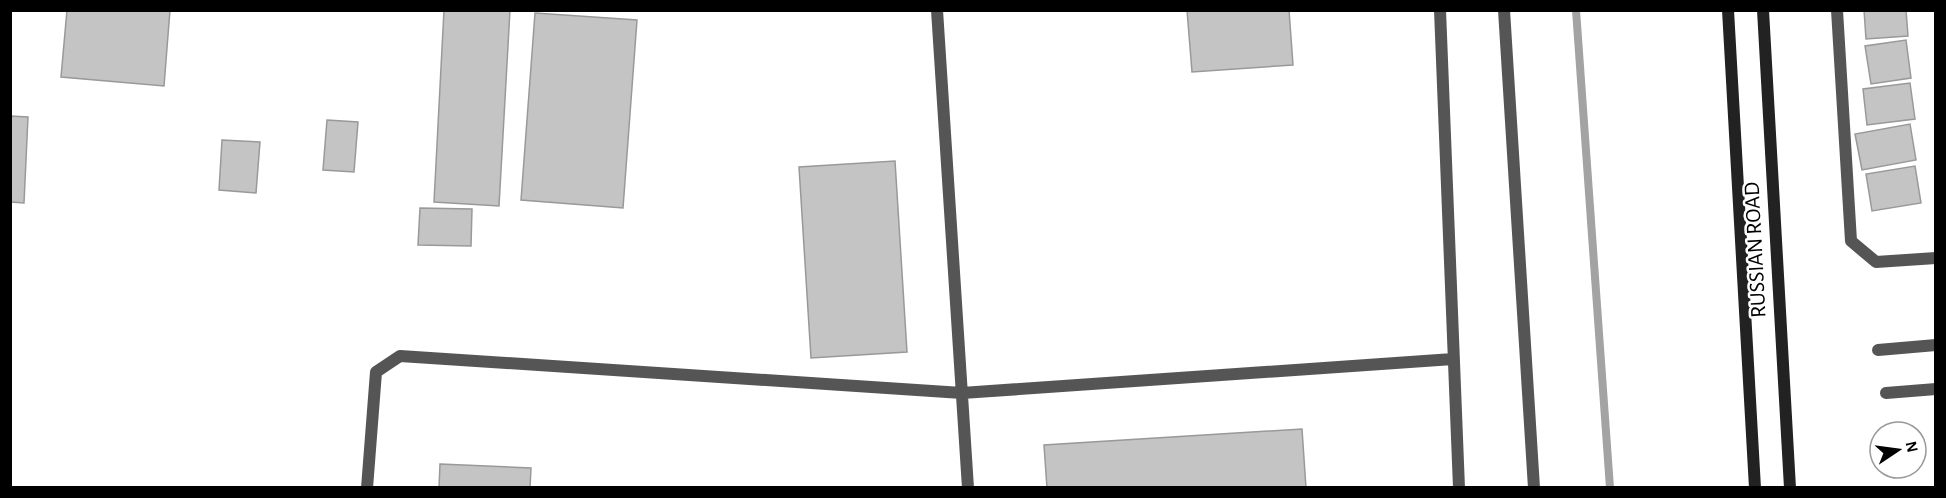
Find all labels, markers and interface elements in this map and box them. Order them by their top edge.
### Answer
street label: RUSSIAN ROAD [1740,181,1770,319]
north arrow [1868,420,1928,480]
text: N [1903,440,1921,454]

